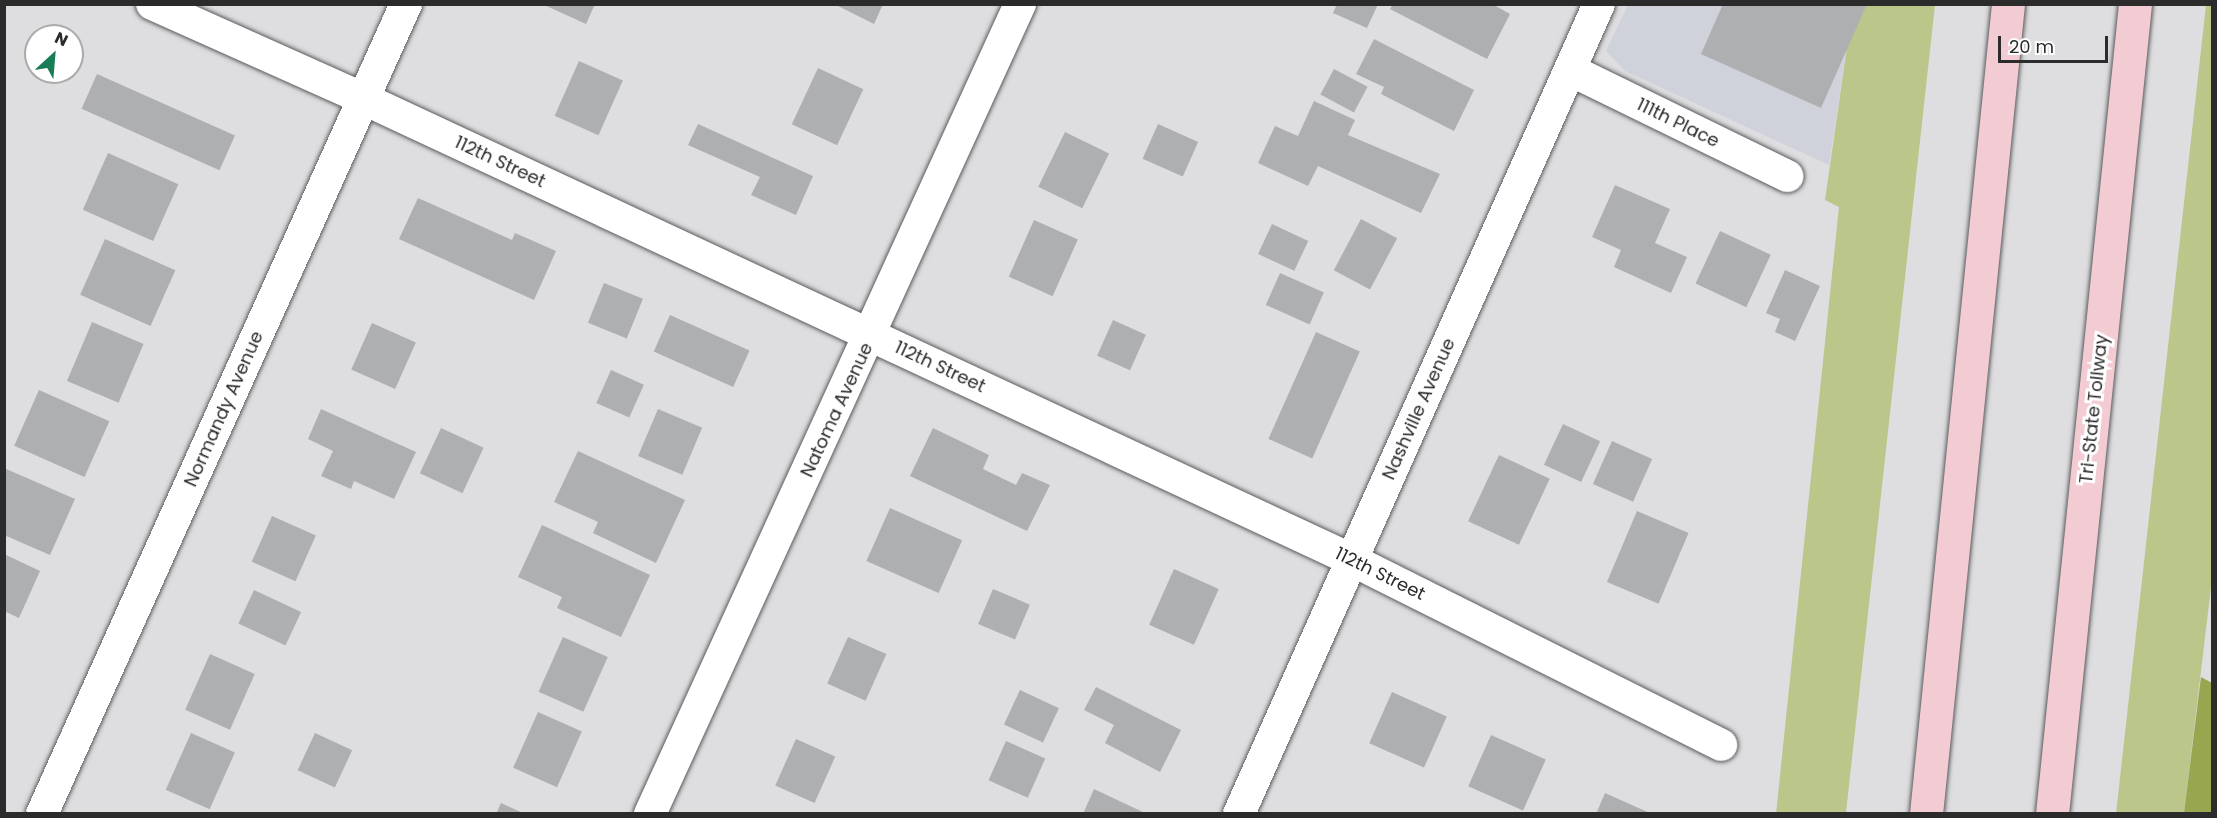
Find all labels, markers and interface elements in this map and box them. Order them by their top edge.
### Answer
north arrow [24,24,84,84]
scale bar [2001,24,2110,62]
text: N [51,26,72,52]
text: 20 m [2009,34,2054,59]
street label: 111th Place [1633,94,1723,152]
street label: 112th Street [451,132,549,192]
street label: Normandy Avenue [180,328,268,490]
street label: Tri-State Tollway [2075,333,2113,485]
street label: Nashville Avenue [1378,335,1460,483]
street label: 112th Street [891,337,989,397]
street label: Natoma Avenue [796,339,878,481]
street label: 112th Street [1331,543,1429,605]

